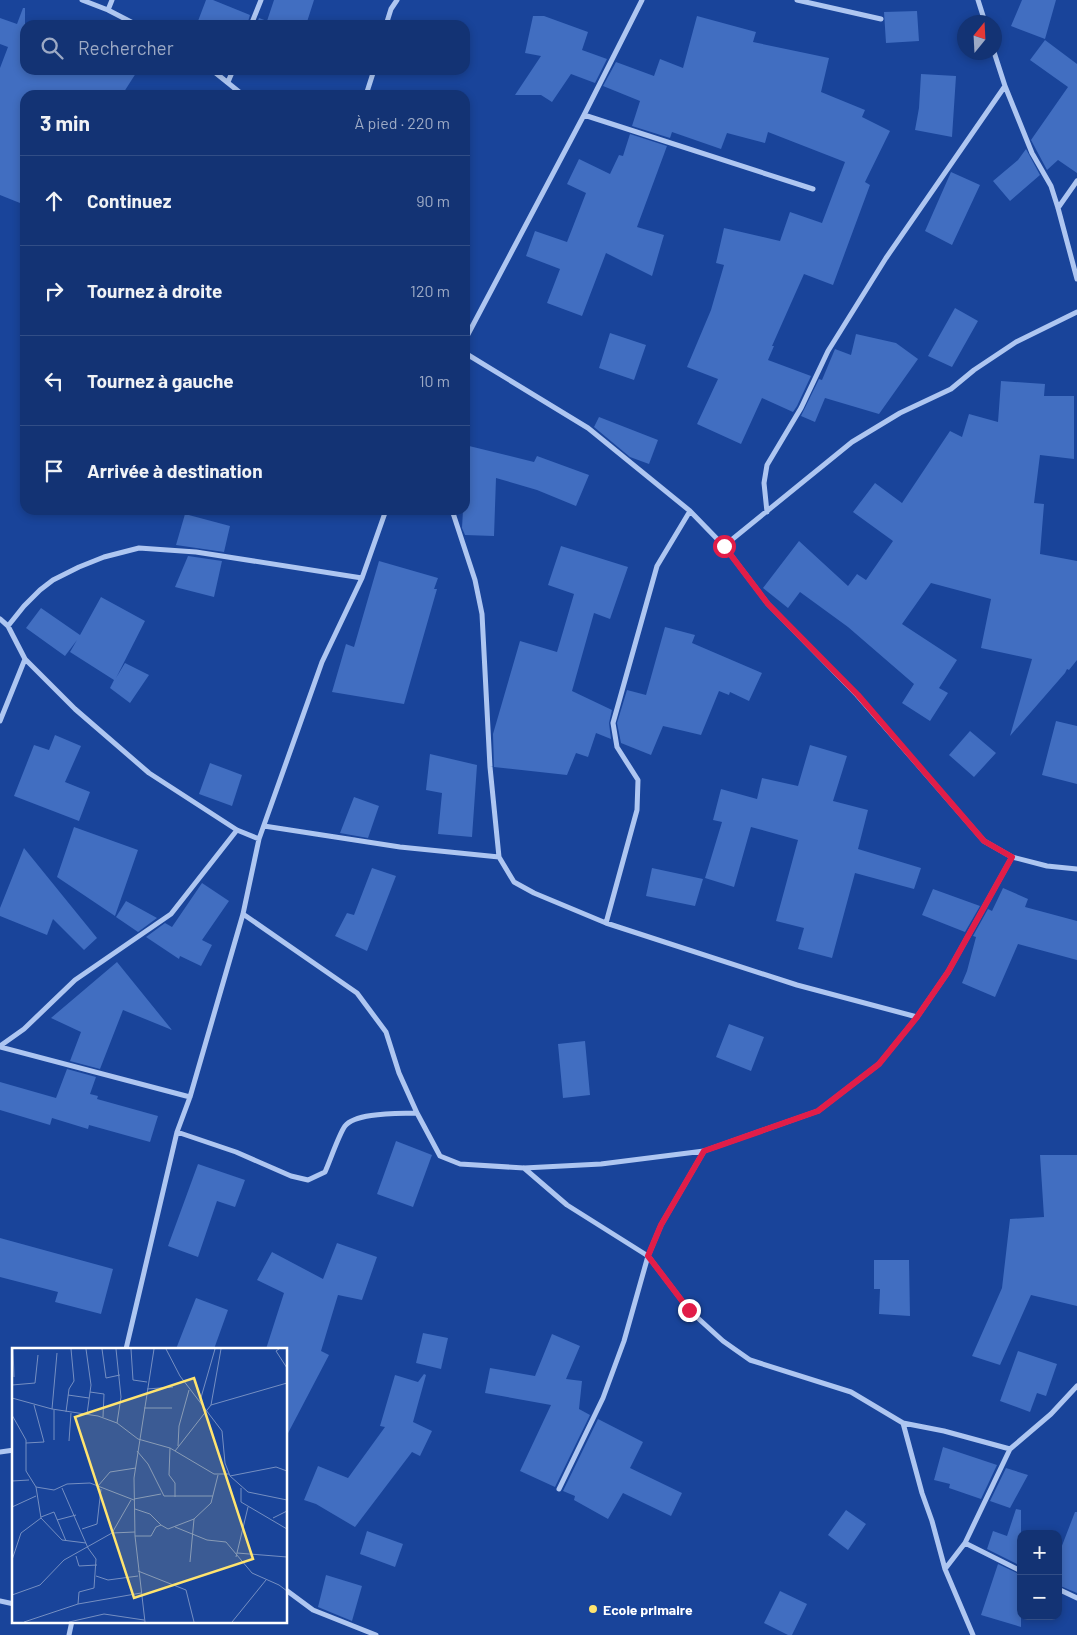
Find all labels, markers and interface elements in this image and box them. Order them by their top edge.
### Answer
north arrow [957,15,1002,60]
search box [20,20,470,75]
icon: search [38,34,66,62]
text: Rechercher [78,36,174,59]
text: 3 min [40,110,90,135]
text: À pied · 220 m [355,113,450,132]
icon: ahead [40,187,68,215]
text: Continuez [87,189,171,212]
text: 90 m [416,191,450,210]
icon: right [40,277,68,305]
text: Tournez à droite [87,279,223,302]
text: 120 m [410,281,450,300]
icon: left [40,367,68,395]
text: Tournez à gauche [87,369,234,392]
text: 10 m [419,371,450,390]
icon: arrive [40,457,68,485]
text: Arrivée à destination [87,459,263,482]
route start [713,535,736,558]
route end [678,1299,701,1322]
inset map [12,1348,288,1622]
map controls [1017,1530,1062,1620]
button: + [1017,1530,1062,1575]
button: − [1017,1575,1062,1620]
place label: Ecole primaire [603,1601,693,1618]
marker: Ecole primaire [587,1603,599,1615]

